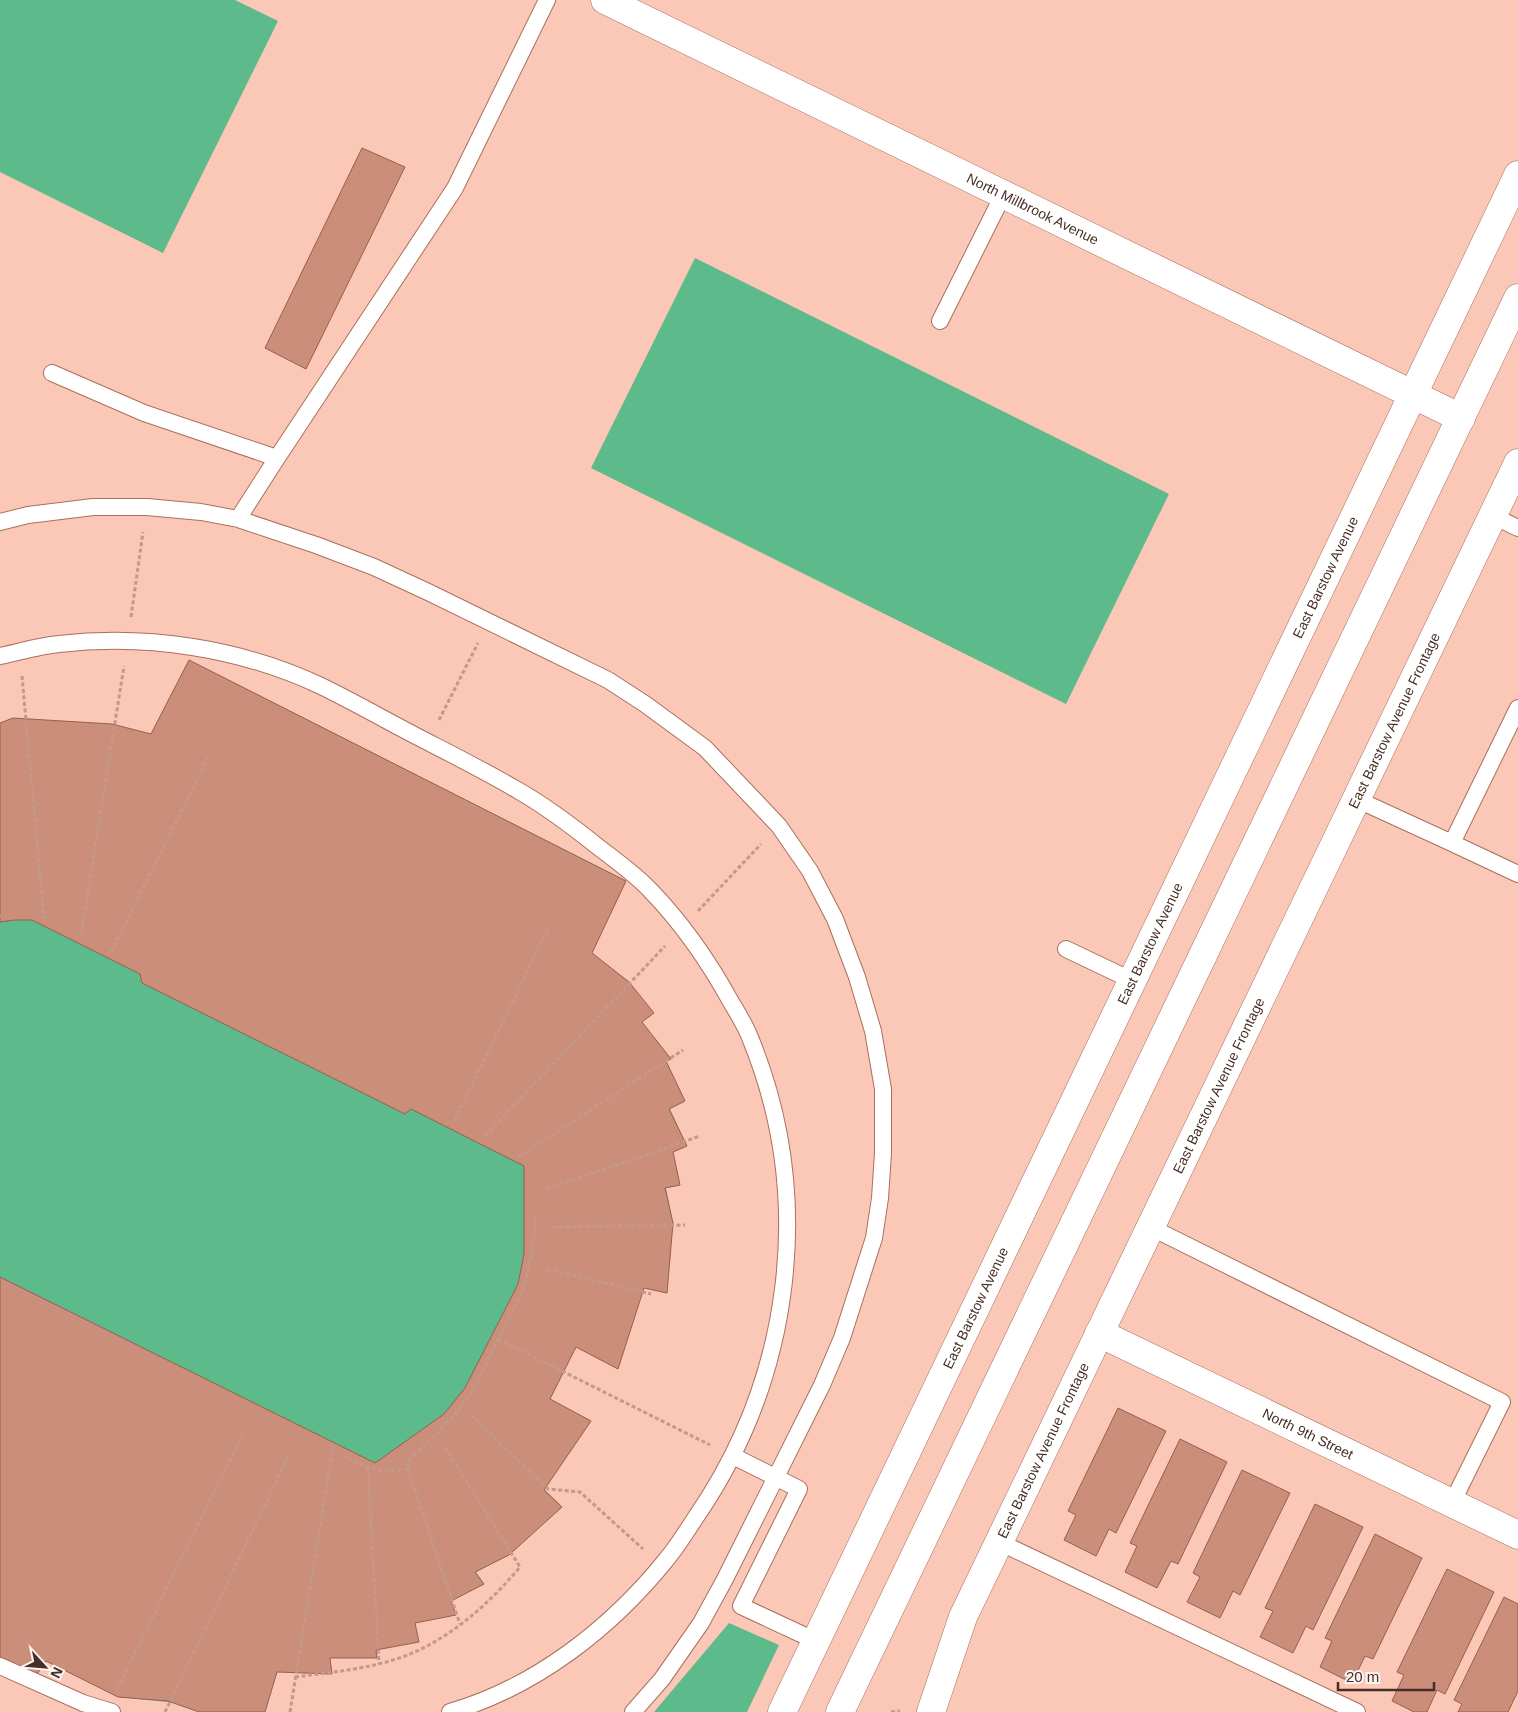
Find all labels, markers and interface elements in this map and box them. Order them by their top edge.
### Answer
street label: North Millbrook Avenue [964,170,1101,248]
street label: East Barstow Avenue [1289,514,1361,641]
street label: East Barstow Avenue Frontage [1345,630,1443,811]
street label: East Barstow Avenue [1114,880,1186,1007]
street label: East Barstow Avenue Frontage [1170,995,1268,1176]
street label: East Barstow Avenue [940,1244,1012,1371]
street label: East Barstow Avenue Frontage [994,1360,1092,1541]
street label: North 9th Street [1260,1405,1356,1462]
north arrow [20,1642,70,1692]
scale bar [1338,1660,1434,1692]
text: N [47,1665,66,1681]
text: 20 m [1346,1668,1379,1685]

